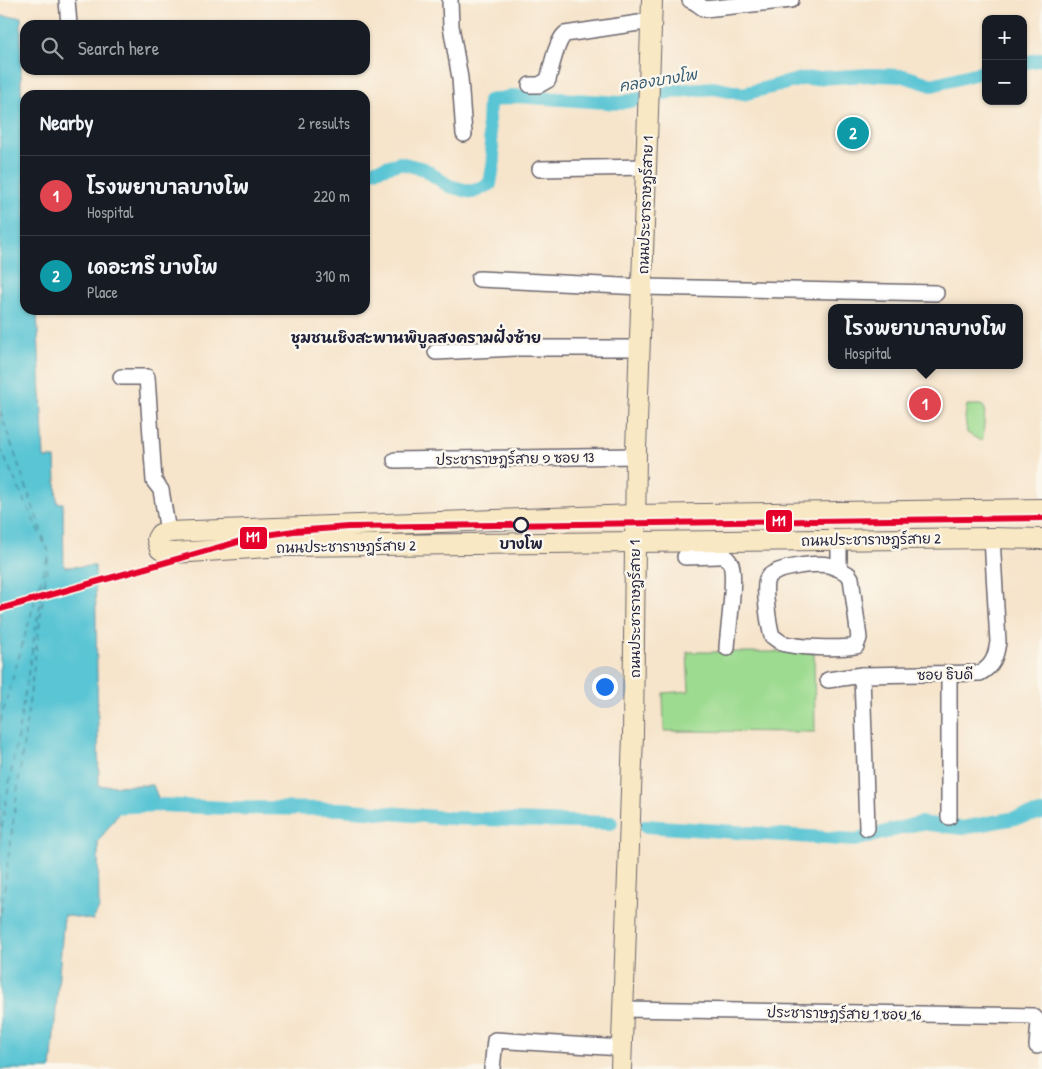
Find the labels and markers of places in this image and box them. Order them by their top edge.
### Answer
pin: 2 [837,114,869,152]
pin: 1 [909,385,941,423]
marker: บางโพ [513,517,529,533]
place label: บางโพ [499,534,543,553]

